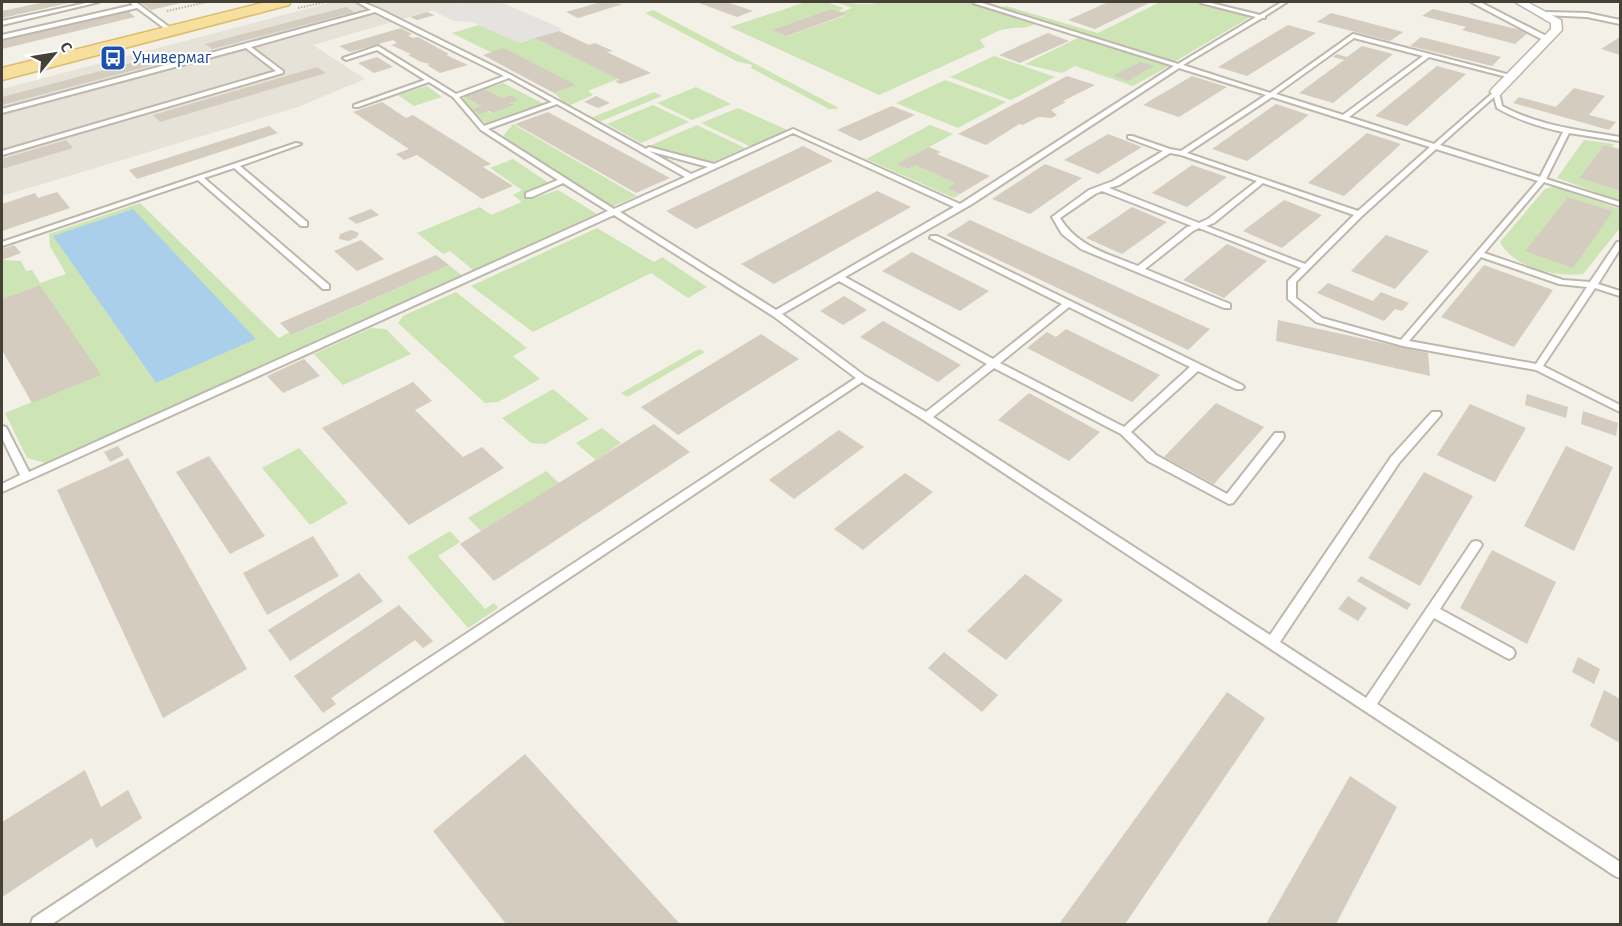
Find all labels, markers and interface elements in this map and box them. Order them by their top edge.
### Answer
north arrow [24,24,84,84]
text: С [57,39,75,55]
bus stop icon: Универмаг [98,43,128,73]
place label: Универмаг [132,49,212,67]

